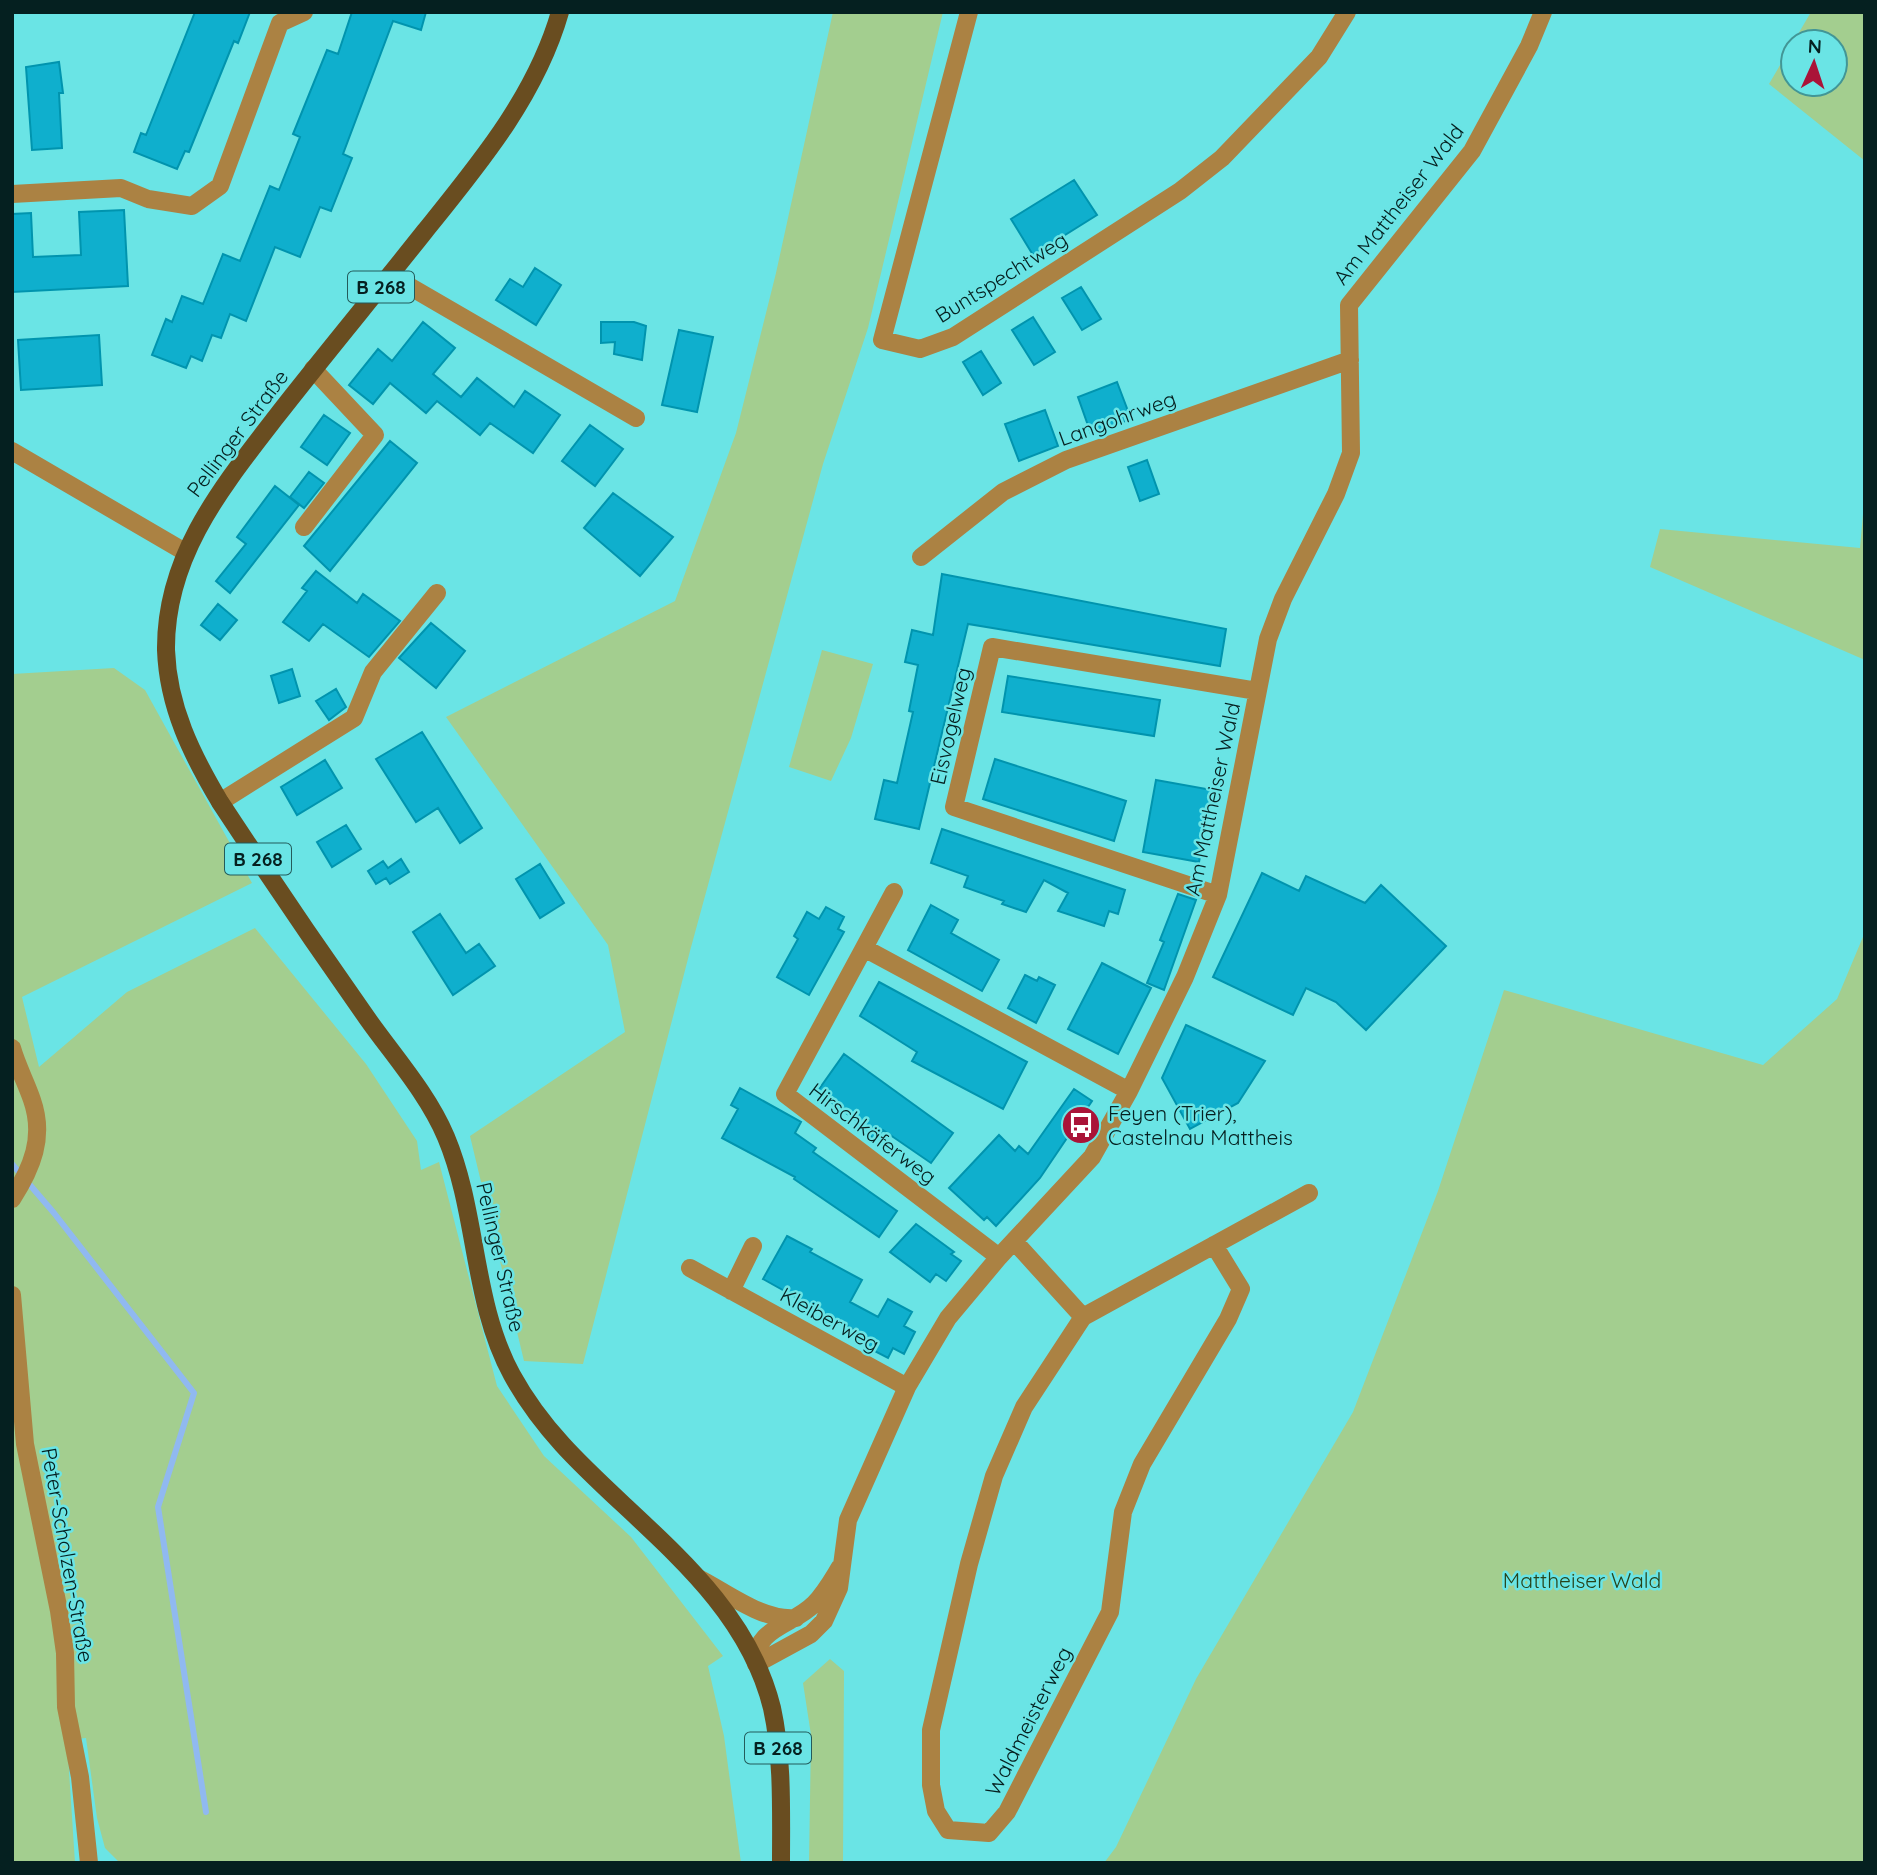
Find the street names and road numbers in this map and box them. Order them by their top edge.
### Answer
street label: Am Mattheiser Wald [1327,118,1469,290]
street label: Buntspechtweg [930,226,1072,328]
road number: B 268 [348,272,414,302]
street label: Pellinger Straße [181,364,293,502]
street label: Langohrweg [1055,385,1179,451]
street label: Eisvogelweg [924,665,976,787]
street label: Am Mattheiser Wald [1179,700,1245,898]
road number: B 268 [225,844,291,874]
street label: Hirschkäferweg [804,1077,942,1189]
street label: Pellinger Straße [471,1180,531,1334]
street label: Kleiberweg [776,1281,884,1357]
street label: Peter-Scholzen-Straße [36,1446,100,1664]
street label: Waldmeisterweg [979,1642,1077,1800]
road number: B 268 [745,1732,811,1764]

